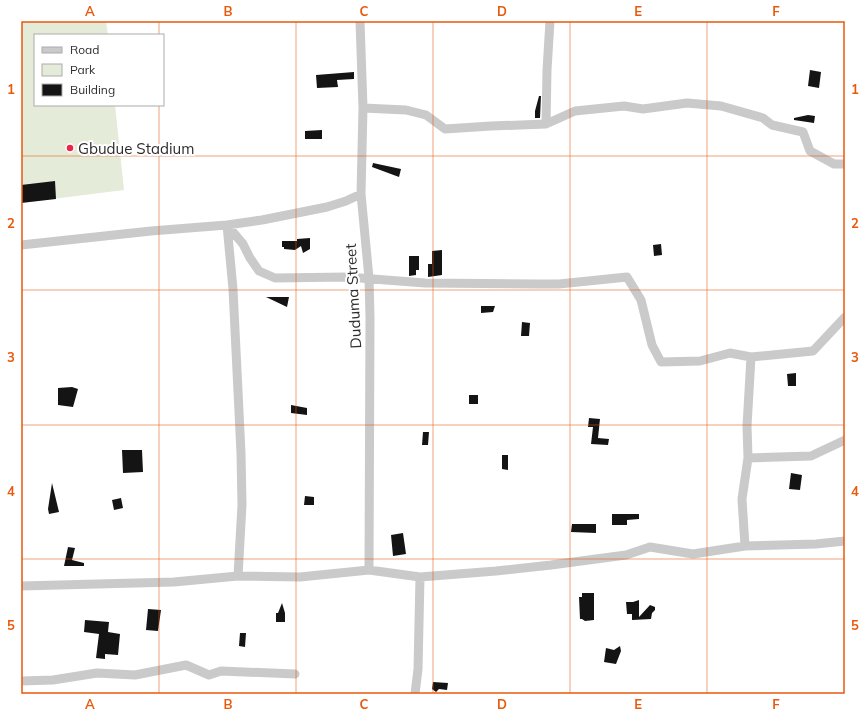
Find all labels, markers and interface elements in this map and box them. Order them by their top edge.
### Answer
text: A [85,3,95,19]
text: B [224,3,233,19]
text: C [360,3,369,19]
text: D [497,3,507,19]
text: E [634,3,642,19]
text: F [772,3,780,19]
legend [34,34,164,106]
text: Road [70,42,99,57]
text: Park [70,62,96,77]
text: 1 [7,81,15,97]
text: 1 [851,81,859,97]
text: Building [70,82,115,97]
place label: Gbudue Stadium [78,139,194,158]
marker: Gbudue Stadium [65,143,75,153]
text: 2 [7,215,15,231]
text: 2 [851,215,859,231]
street label: Duduma Street [341,243,365,349]
text: 3 [7,349,15,365]
text: 3 [851,349,859,365]
text: 4 [7,483,15,499]
text: 4 [851,483,859,499]
text: 5 [7,617,15,633]
text: 5 [851,617,859,633]
text: A [85,696,95,712]
text: B [224,696,233,712]
text: C [360,696,369,712]
text: D [497,696,507,712]
text: E [634,696,642,712]
text: F [772,696,780,712]

